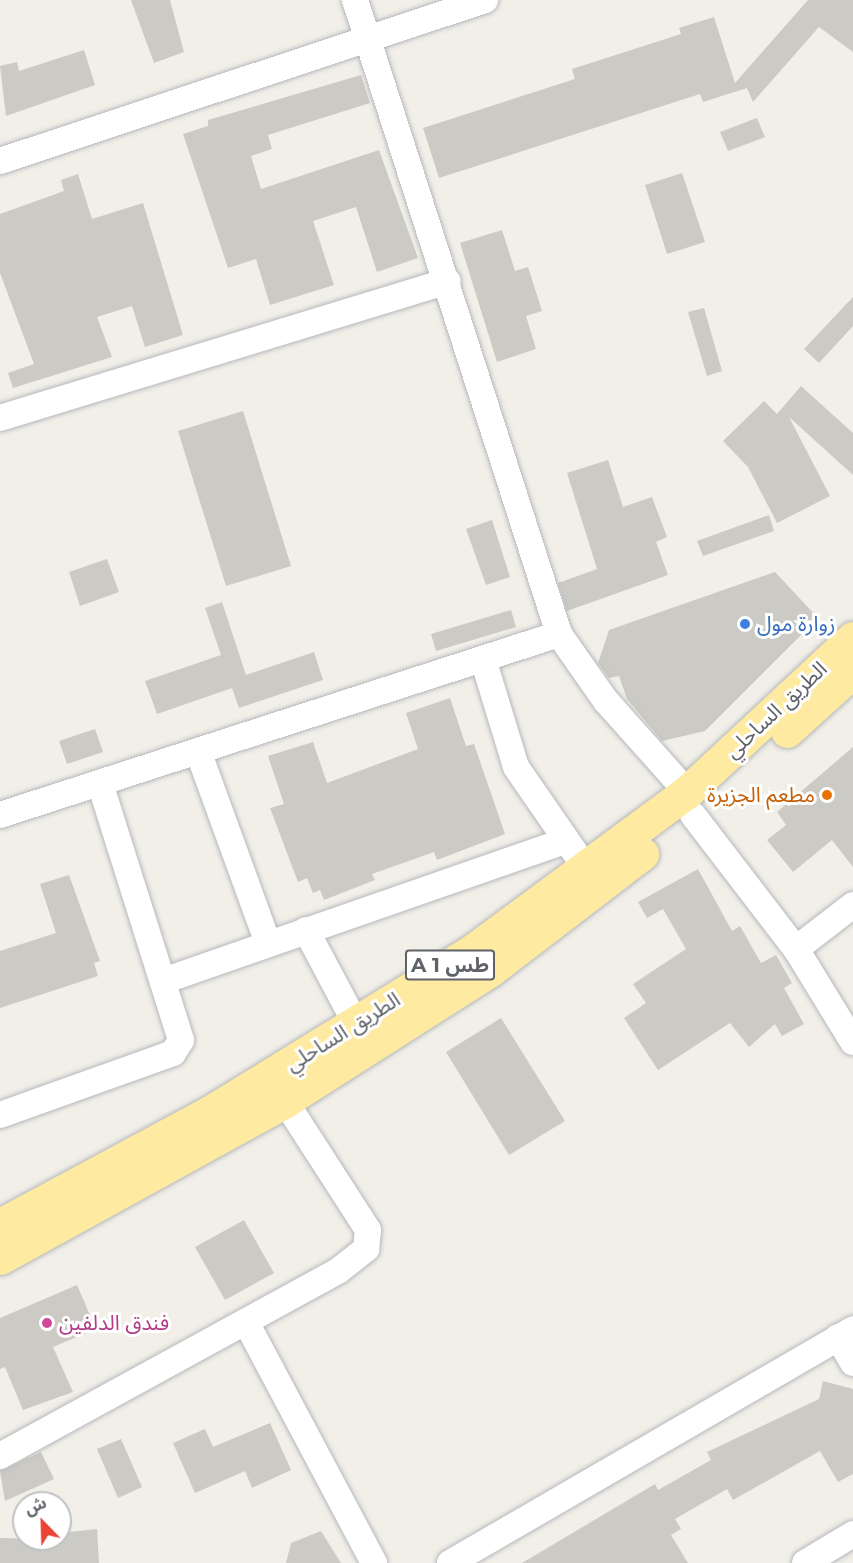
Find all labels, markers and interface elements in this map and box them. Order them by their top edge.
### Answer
place label: زوارة مول [757,611,835,637]
marker: زوارة مول [738,617,752,631]
street label: الطريق الساحلي [720,656,832,764]
place label: مطعم الجزيرة [707,782,815,808]
marker: مطعم الجزيرة [820,788,834,802]
road number: A 1 طس [405,948,495,982]
street label: الطريق الساحلي [281,987,405,1077]
place label: فندق الدلفين [59,1310,169,1336]
marker: فندق الدلفين [40,1316,54,1330]
north arrow [12,1491,72,1551]
text: ش [22,1493,49,1519]

